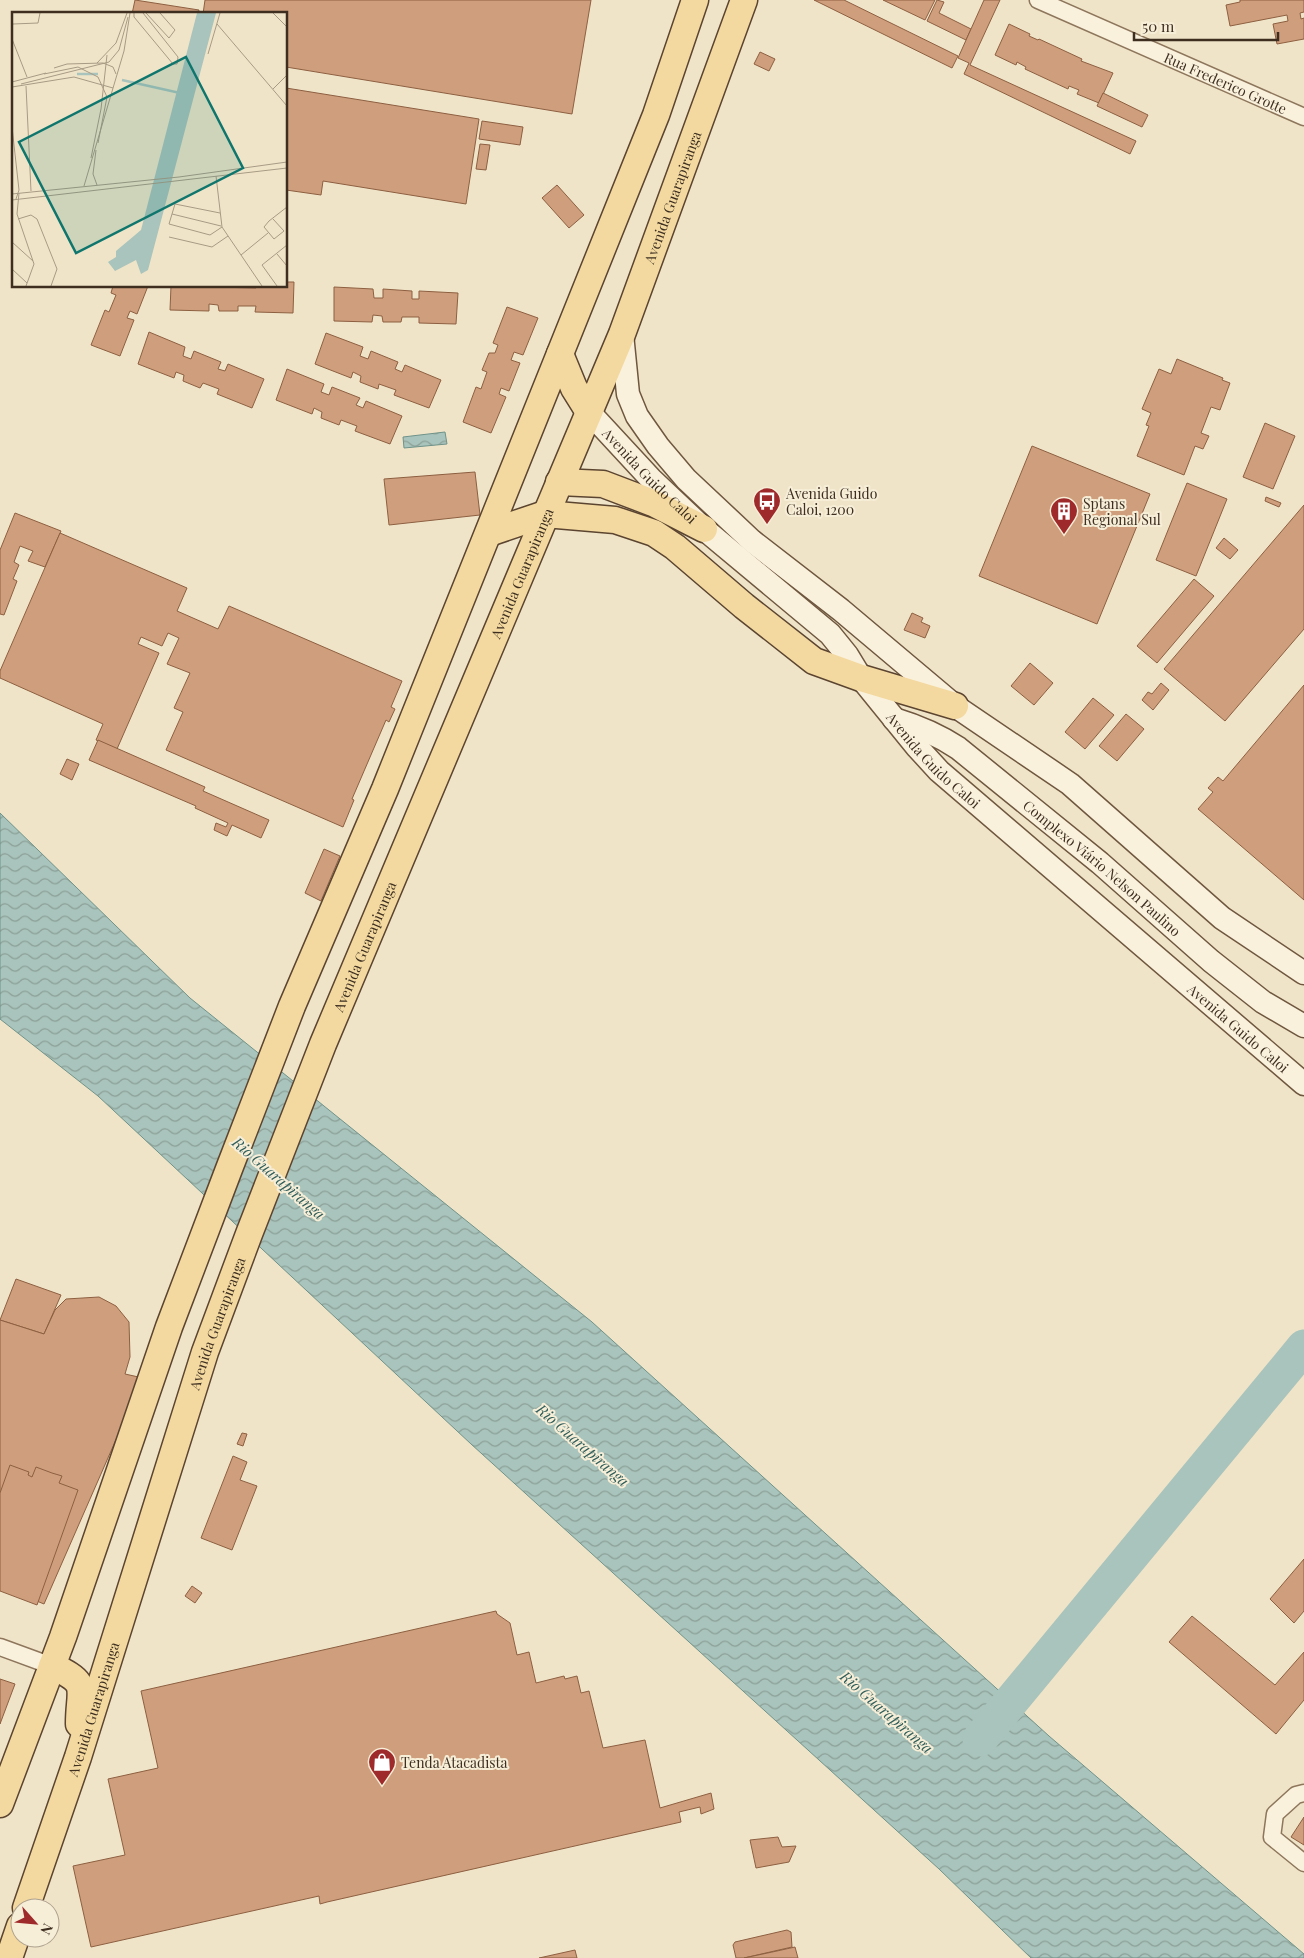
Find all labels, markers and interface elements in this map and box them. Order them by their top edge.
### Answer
scale bar [1134,10,1278,42]
inset map [12,12,288,288]
text: 50 m [1142,16,1175,36]
street label: Rua Frederico Grotte [1161,47,1290,118]
street label: Avenida Guarapiranga [639,128,705,267]
street label: Avenida Guido Caloi [598,423,701,527]
place label: Avenida Guido Caloi, 1200 [785,484,878,519]
bus stop icon: Avenida Guido Caloi, 1200 [752,486,782,525]
place label: Sptans Regional Sul [1083,494,1161,529]
building icon: Sptans Regional Sul [1049,496,1079,535]
street label: Avenida Guarapiranga [485,505,557,642]
street label: Avenida Guido Caloi [882,707,985,812]
street label: Complexo Viário Nelson Paulino [1019,795,1186,940]
street label: Avenida Guarapiranga [328,878,400,1015]
street label: Avenida Guido Caloi [1183,978,1293,1076]
water label: Rio Guarapiranga [228,1132,330,1224]
street label: Avenida Guarapiranga [184,1254,249,1393]
water label: Rio Guarapiranga [532,1399,634,1491]
street label: Avenida Guarapiranga [62,1639,123,1780]
water label: Rio Guarapiranga [836,1666,938,1758]
shop icon: Tenda Atacadista [367,1747,397,1786]
place label: Tenda Atacadista [401,1753,507,1772]
north arrow [10,1898,60,1948]
text: N [36,1920,58,1938]

